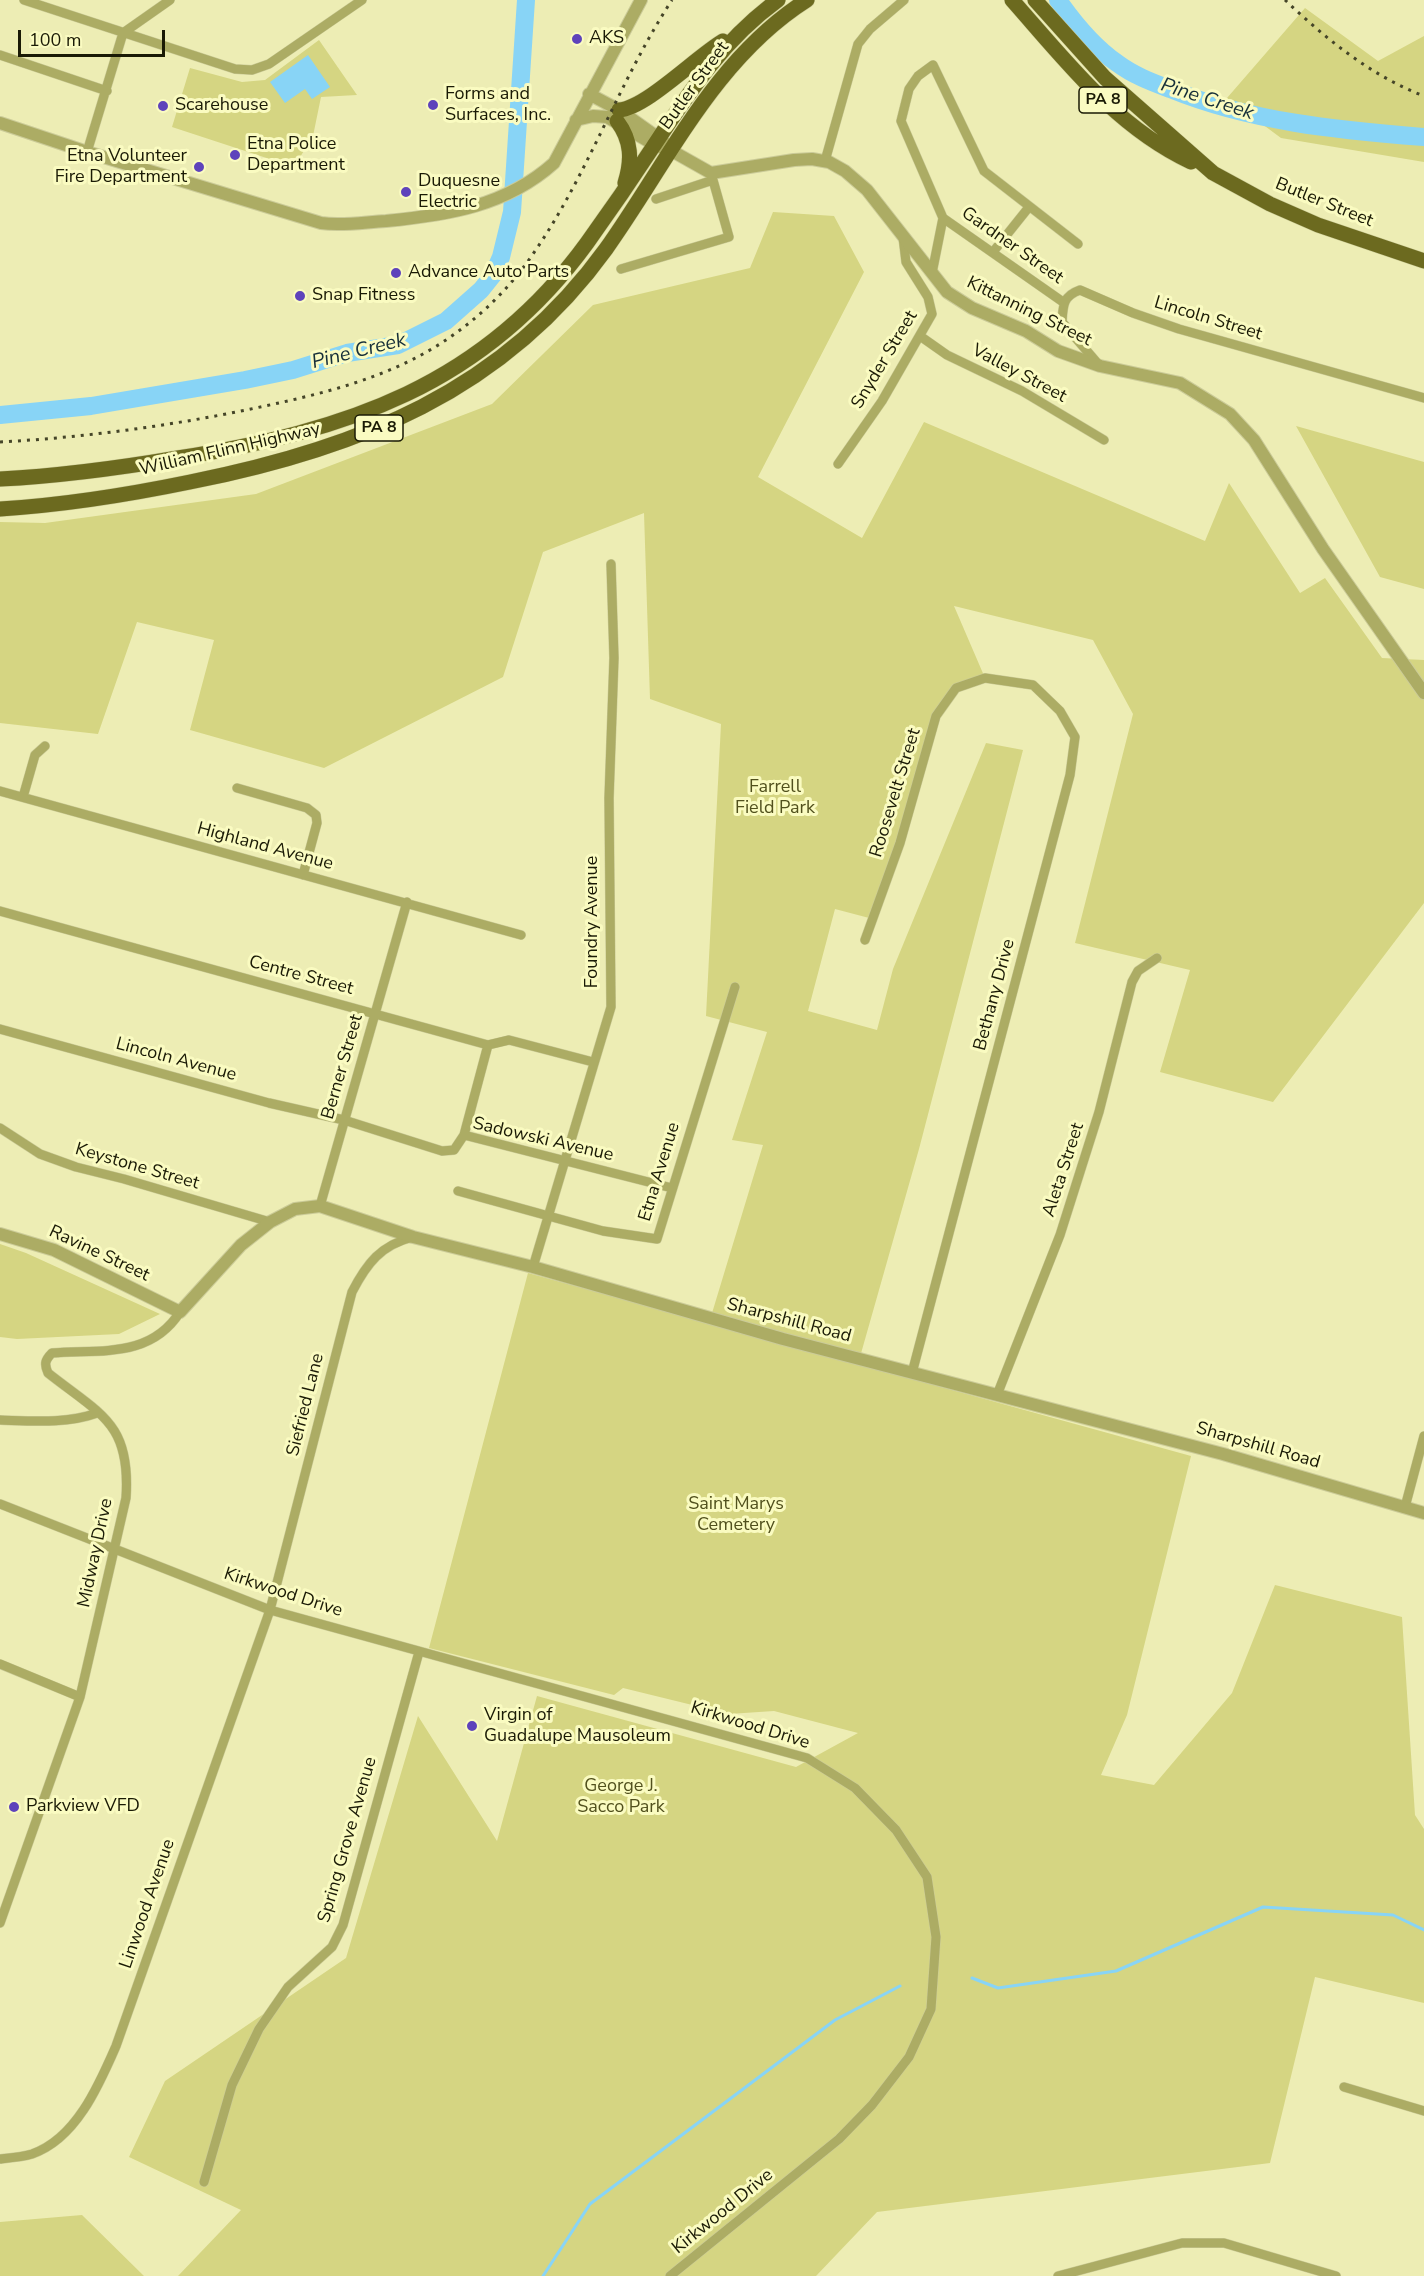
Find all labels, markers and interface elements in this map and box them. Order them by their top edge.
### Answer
scale bar [21,18,168,56]
text: 100 m [29,28,81,52]
place label: AKS [589,28,624,50]
marker: AKS [570,32,584,46]
street label: Butler Street [656,38,734,134]
water label: Pine Creek [1158,74,1256,126]
place label: Forms and Surfaces, Inc. [445,84,551,127]
road number: PA 8 [1079,87,1127,113]
place label: Scarehouse [175,95,268,117]
marker: Forms and Surfaces, Inc. [426,98,440,112]
marker: Scarehouse [156,99,170,113]
place label: Etna Police Department [247,134,345,176]
place label: Etna Volunteer Fire Department [55,146,187,188]
marker: Etna Police Department [228,148,242,162]
marker: Etna Volunteer Fire Department [192,160,206,174]
place label: Duquesne Electric [418,171,500,213]
street label: Butler Street [1272,174,1376,232]
marker: Duquesne Electric [399,185,413,199]
street label: Gardner Street [957,203,1067,289]
place label: Advance Auto Parts [408,262,569,284]
marker: Advance Auto Parts [389,266,403,280]
street label: Kittanning Street [963,272,1095,352]
place label: Snap Fitness [312,285,415,307]
marker: Snap Fitness [293,289,307,303]
street label: Lincoln Street [1151,292,1265,346]
street label: Snyder Street [847,307,923,413]
water label: Pine Creek [309,329,409,375]
street label: Valley Street [968,340,1070,408]
road number: PA 8 [355,415,403,441]
street label: William Flinn Highway [137,419,323,481]
street label: Roosevelt Street [866,726,926,860]
park label: Farrell Field Park [735,777,815,820]
street label: Highland Avenue [195,818,335,876]
street label: Foundry Avenue [582,856,604,988]
street label: Bethany Drive [970,937,1020,1053]
street label: Centre Street [246,952,356,1000]
street label: Berner Street [318,1012,368,1122]
street label: Lincoln Avenue [113,1034,239,1086]
street label: Sadowski Avenue [471,1113,615,1167]
street label: Etna Avenue [635,1120,685,1224]
street label: Aleta Street [1039,1120,1089,1220]
street label: Keystone Street [73,1139,201,1195]
street label: Ravine Street [45,1221,153,1287]
street label: Sharpshill Road [724,1294,854,1348]
street label: Siefried Lane [283,1351,329,1459]
street label: Sharpshill Road [1194,1418,1322,1474]
park label: Saint Marys Cemetery [688,1494,784,1537]
street label: Midway Drive [74,1496,118,1610]
street label: Kirkwood Drive [221,1564,345,1622]
street label: Kirkwood Drive [688,1698,812,1754]
place label: Virgin of Guadalupe Mausoleum [484,1705,671,1748]
marker: Virgin of Guadalupe Mausoleum [465,1719,479,1733]
street label: Spring Grove Avenue [314,1755,382,1925]
park label: George J. Sacco Park [577,1776,665,1818]
place label: Parkview VFD [26,1796,140,1818]
marker: Parkview VFD [7,1800,21,1814]
street label: Linwood Avenue [116,1836,180,1972]
street label: Kirkwood Drive [668,2165,778,2259]

